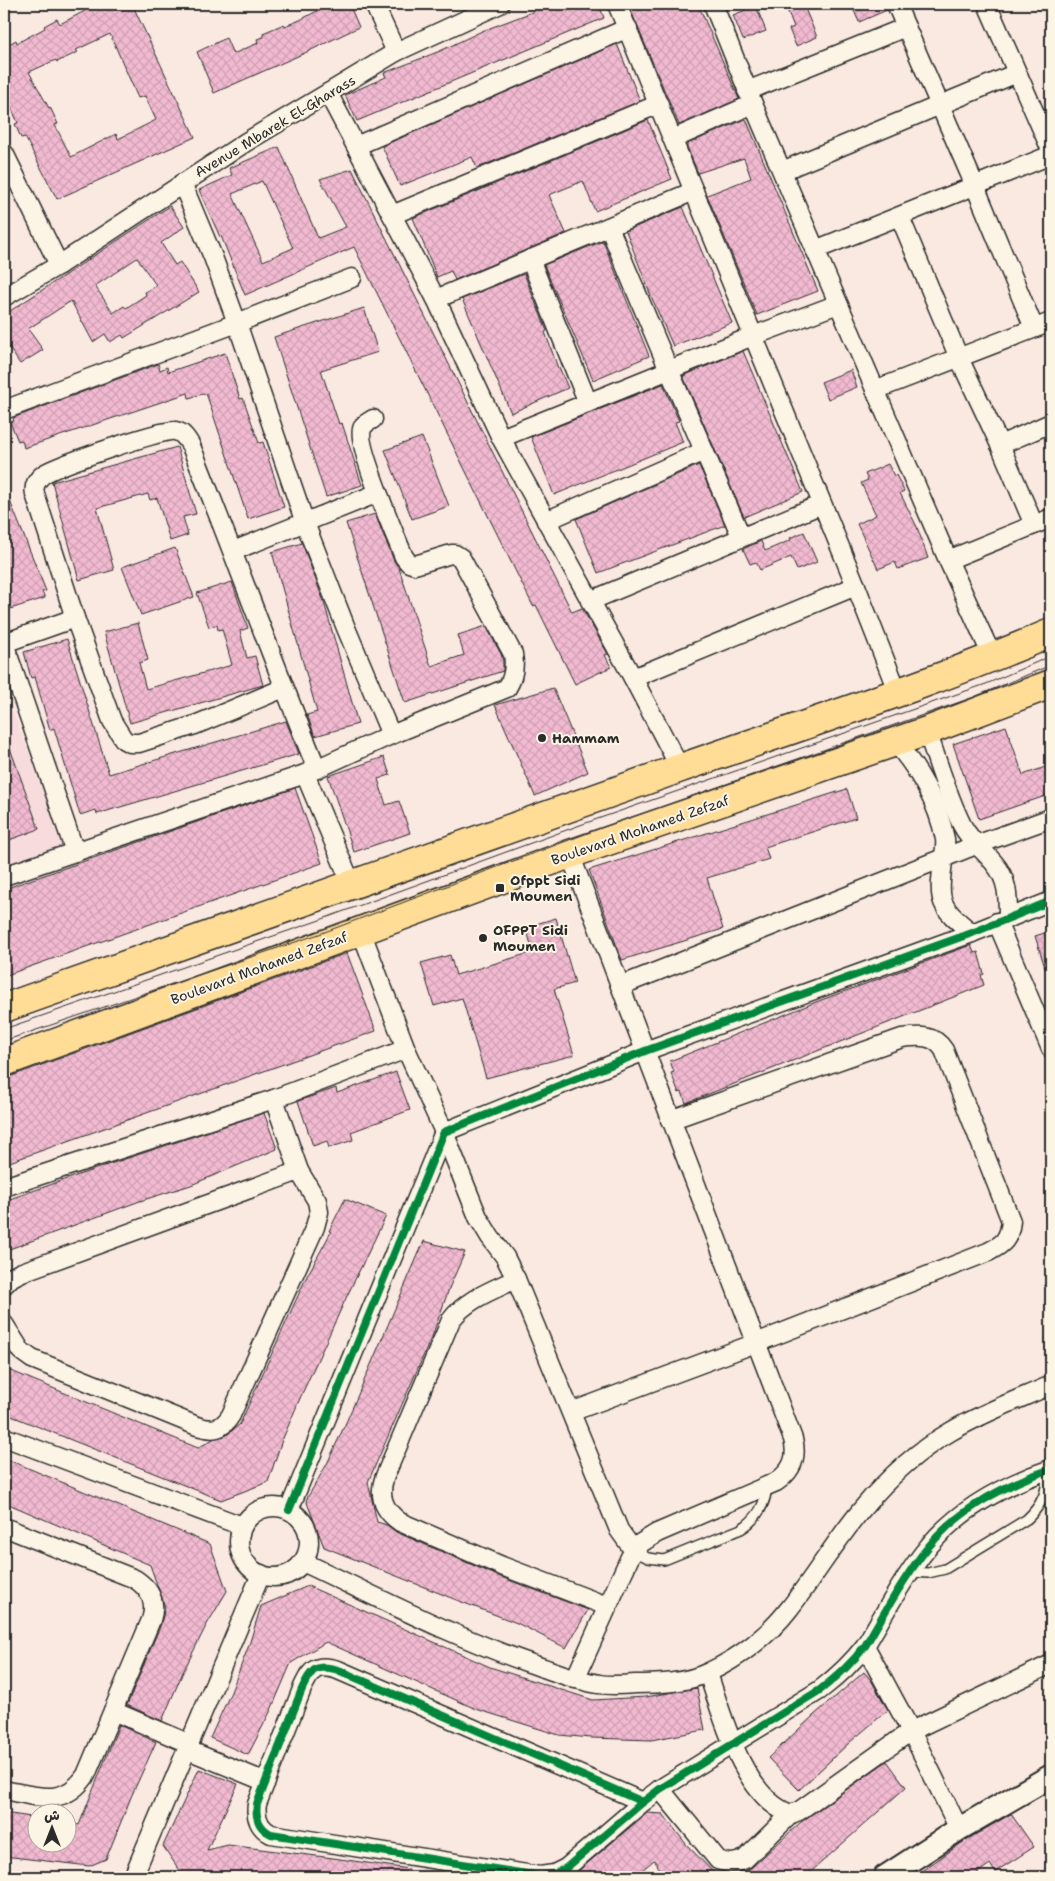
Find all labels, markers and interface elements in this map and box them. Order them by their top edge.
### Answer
street label: Avenue Mbarek El-Gharass [191,71,359,181]
place label: Hammam [552,729,620,747]
marker: Hammam [536,732,548,744]
street label: Boulevard Mohamed Zefzaf [549,791,732,869]
place label: Ofppt Sidi Moumen [510,871,581,905]
marker: Ofppt Sidi Moumen [494,882,506,894]
place label: OFPPT Sidi Moumen [493,921,568,955]
street label: Boulevard Mohamed Zefzaf [168,927,351,1008]
marker: OFPPT Sidi Moumen [477,932,489,944]
north arrow [28,1804,78,1854]
text: ش [44,1806,60,1824]

